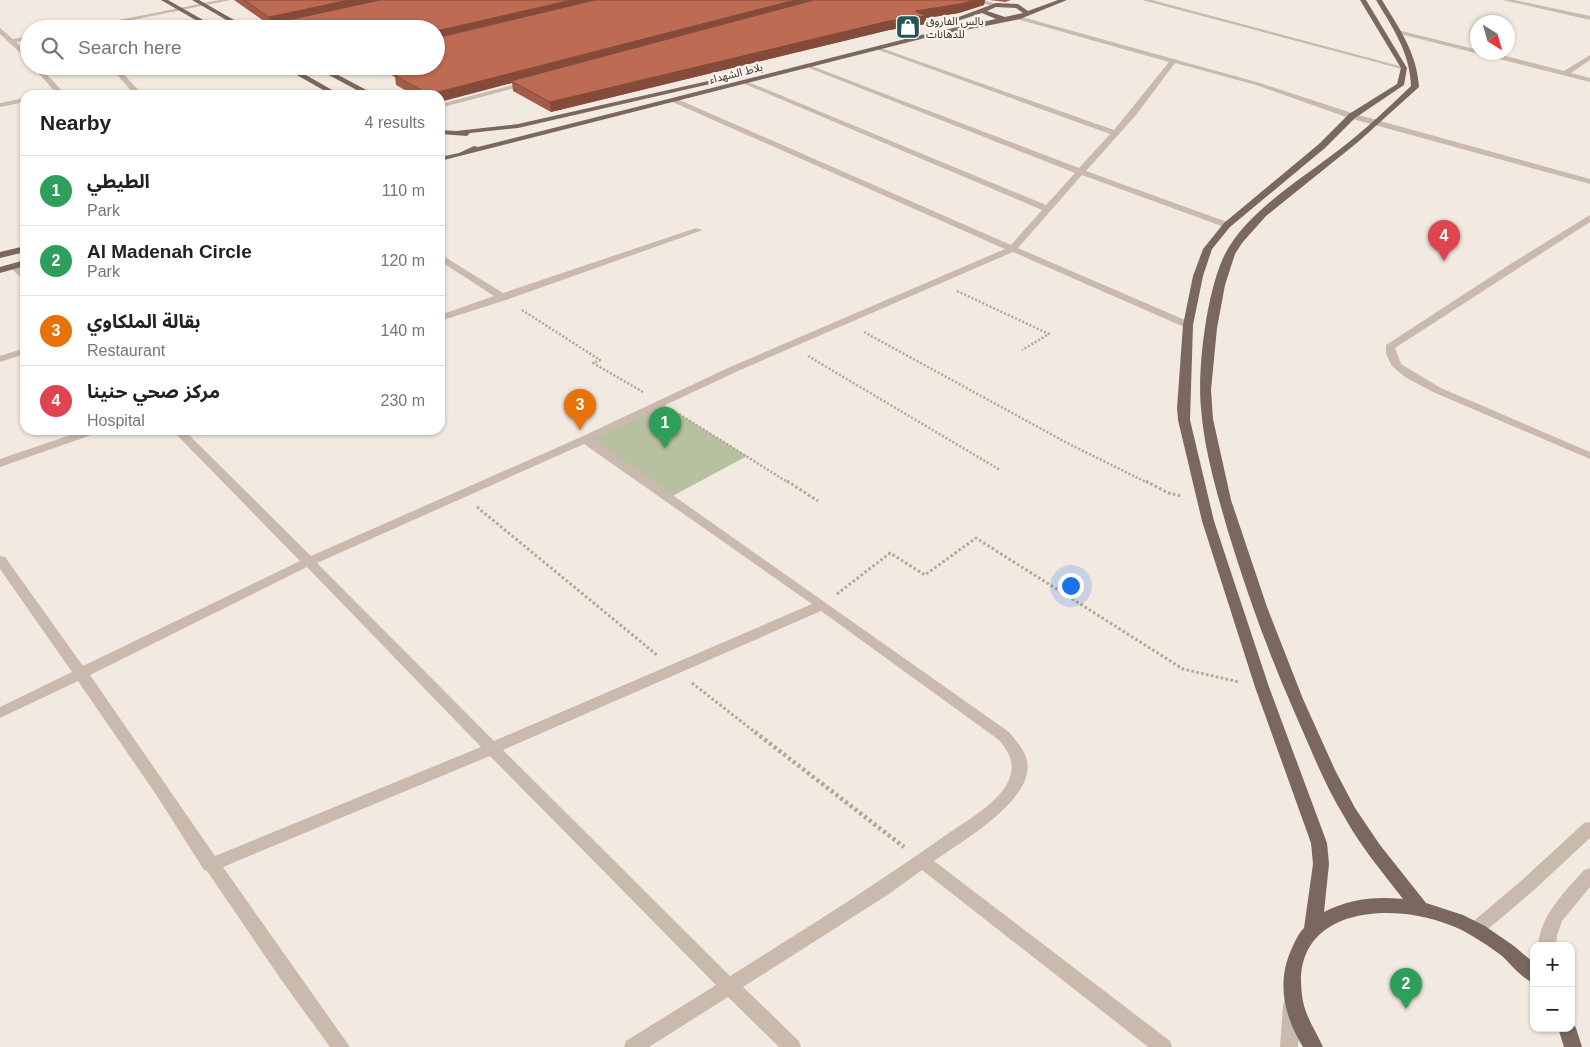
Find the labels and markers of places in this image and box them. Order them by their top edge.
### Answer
shop icon: بالس الفاروق للدهانات [895,14,921,40]
place label: بالس الفاروق للدهانات [926,15,984,40]
pin: 4 [1428,220,1460,261]
pin: 3 [564,389,596,430]
pin: 1 [649,407,681,448]
pin: 2 [1390,968,1422,1009]

